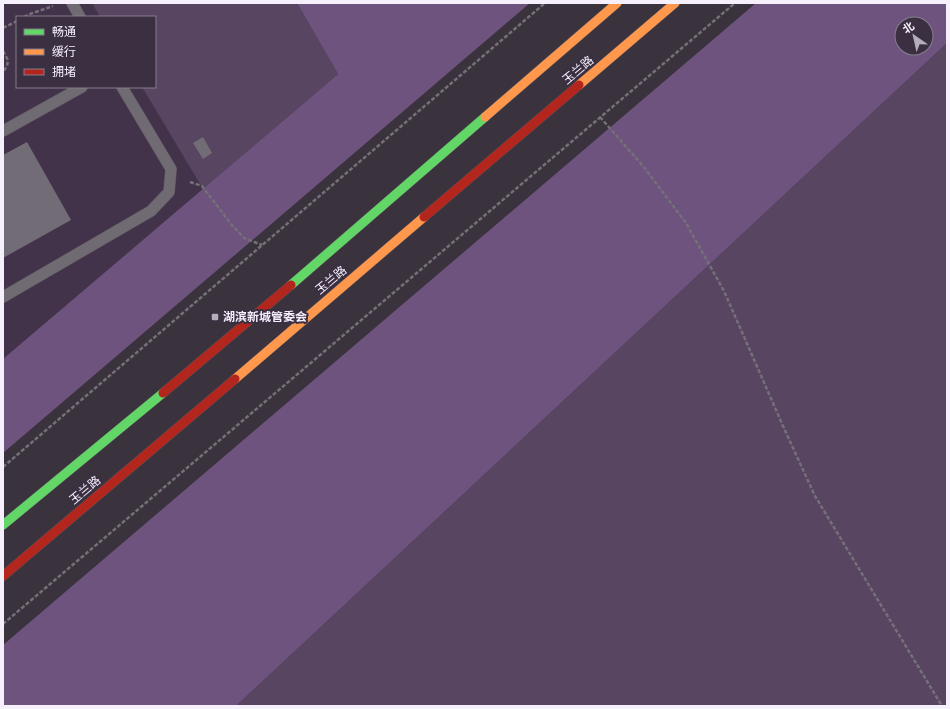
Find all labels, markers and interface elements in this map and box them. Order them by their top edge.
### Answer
legend [16,16,156,88]
north arrow [894,16,934,56]
text: 北 [901,20,916,36]
text: 畅通 [52,25,76,38]
text: 缓行 [52,45,76,58]
street label: 玉兰路 [560,53,596,86]
text: 拥堵 [52,66,76,78]
street label: 玉兰路 [313,263,349,296]
place label: 湖滨新城管委会 [223,310,307,323]
marker: 湖滨新城管委会 [210,312,220,322]
street label: 玉兰路 [67,473,103,506]

